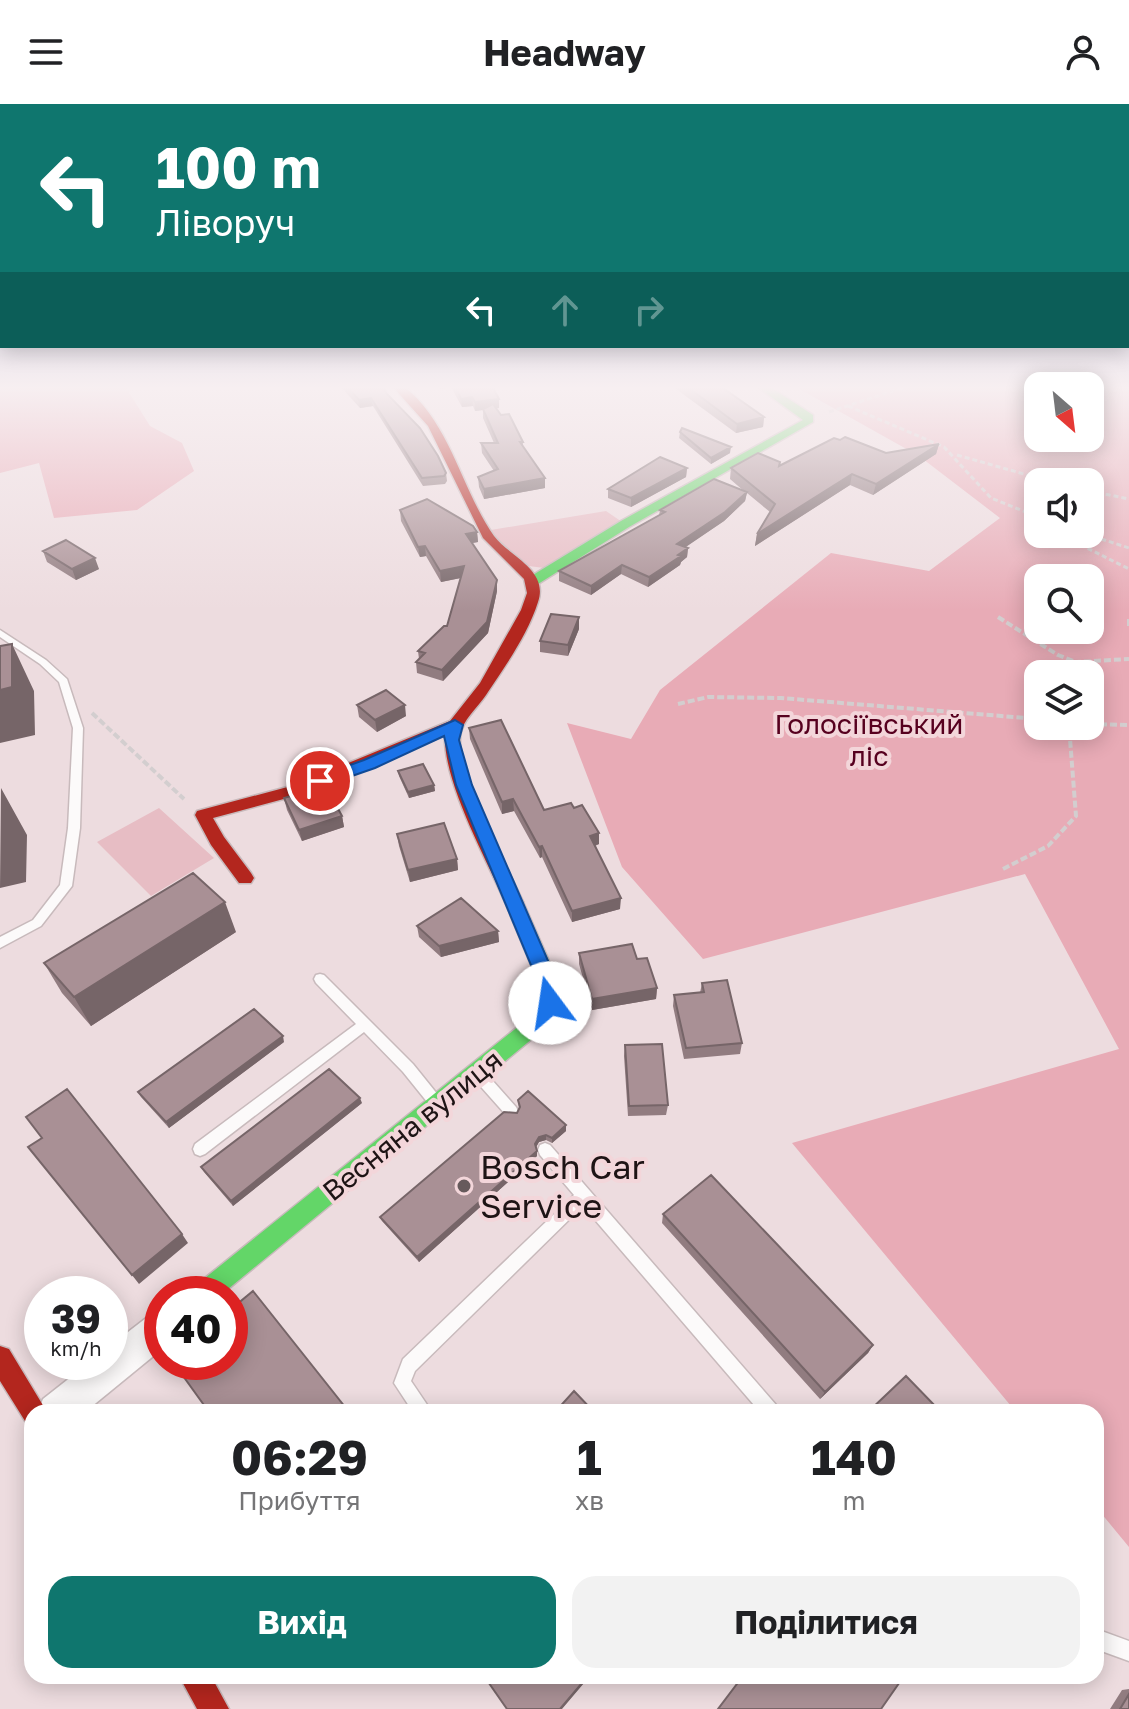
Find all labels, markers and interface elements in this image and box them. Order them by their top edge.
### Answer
icon: menu [24,30,68,74]
icon: person [1061,30,1105,74]
text: Headway [483,31,646,74]
text: 100 m [156,133,321,200]
icon: left [24,136,128,240]
text: Ліворуч [156,201,295,244]
icon: left [459,288,503,332]
icon: ahead [543,288,587,332]
icon: right [627,288,671,332]
north arrow [1024,372,1104,452]
map controls [1024,372,1104,740]
button: sound [1024,468,1104,548]
button: search [1024,564,1104,644]
button: layers [1024,660,1104,740]
park label: Голосіївський ліс [775,707,963,772]
pin [286,747,354,815]
icon: arrive [298,759,342,803]
position arrow [508,961,592,1045]
street label: Весняна вулиця [316,1043,508,1207]
place label: Bosch Car Service [480,1146,645,1225]
marker: Bosch Car Service [455,1177,473,1195]
speed limit sign: 40 [144,1276,248,1380]
text: 39 [51,1294,101,1342]
text: km/h [51,1336,101,1360]
text: 06:29 [231,1428,368,1486]
text: 1 [577,1428,602,1486]
text: 140 [811,1428,897,1486]
text: Прибуття [238,1485,361,1516]
text: хв [575,1485,604,1516]
text: m [842,1485,865,1516]
button: Вихід [48,1576,556,1668]
button: Поділитися [572,1576,1080,1668]

